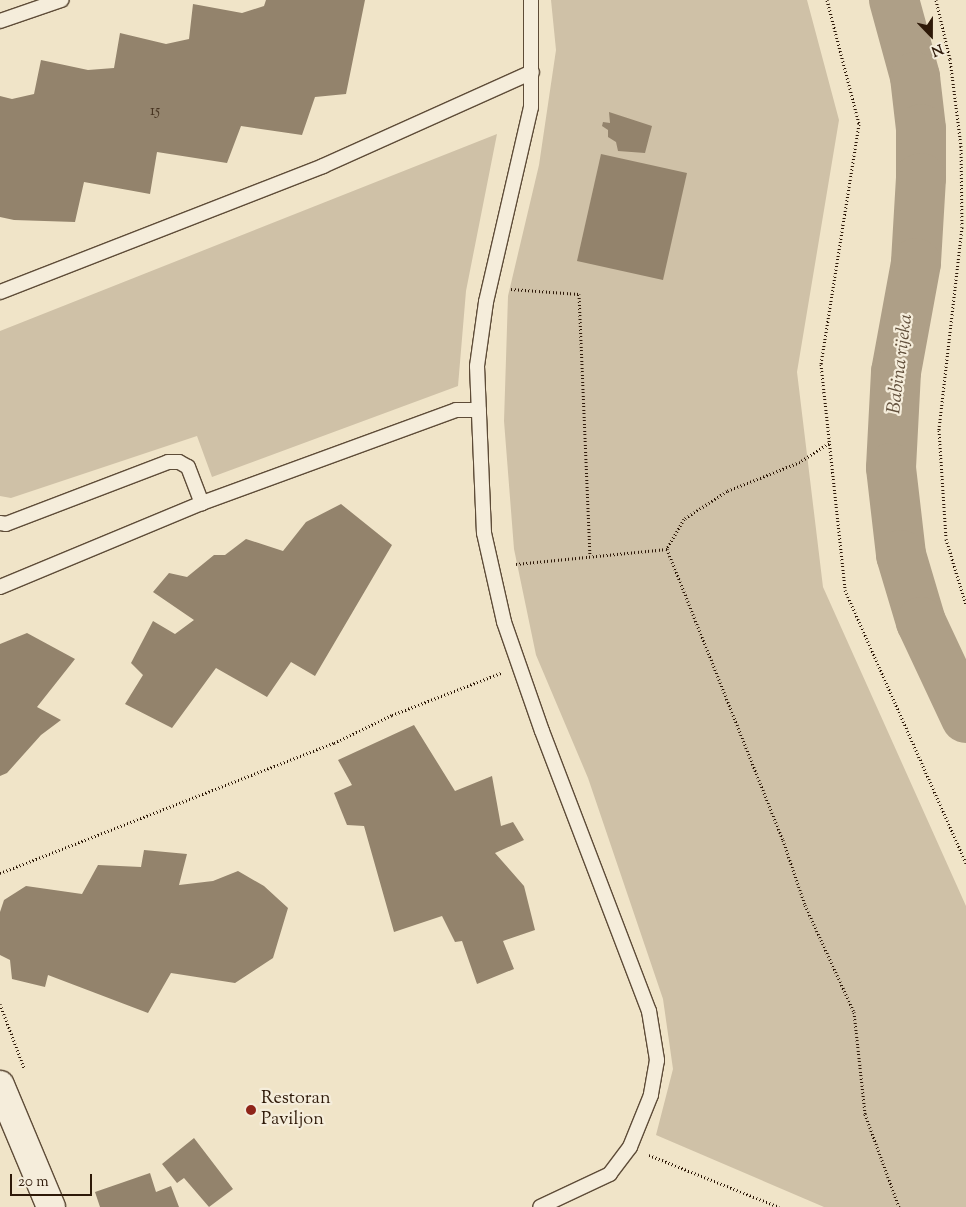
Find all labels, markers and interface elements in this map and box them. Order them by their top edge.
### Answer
north arrow [906,10,956,60]
text: N [928,38,946,60]
house number: 15 [150,103,160,121]
water label: Babina rijeka [884,313,918,415]
place label: Restoran Paviljon [261,1089,331,1132]
marker: Restoran Paviljon [245,1104,257,1116]
scale bar [12,1164,95,1196]
text: 20 m [18,1172,49,1193]

